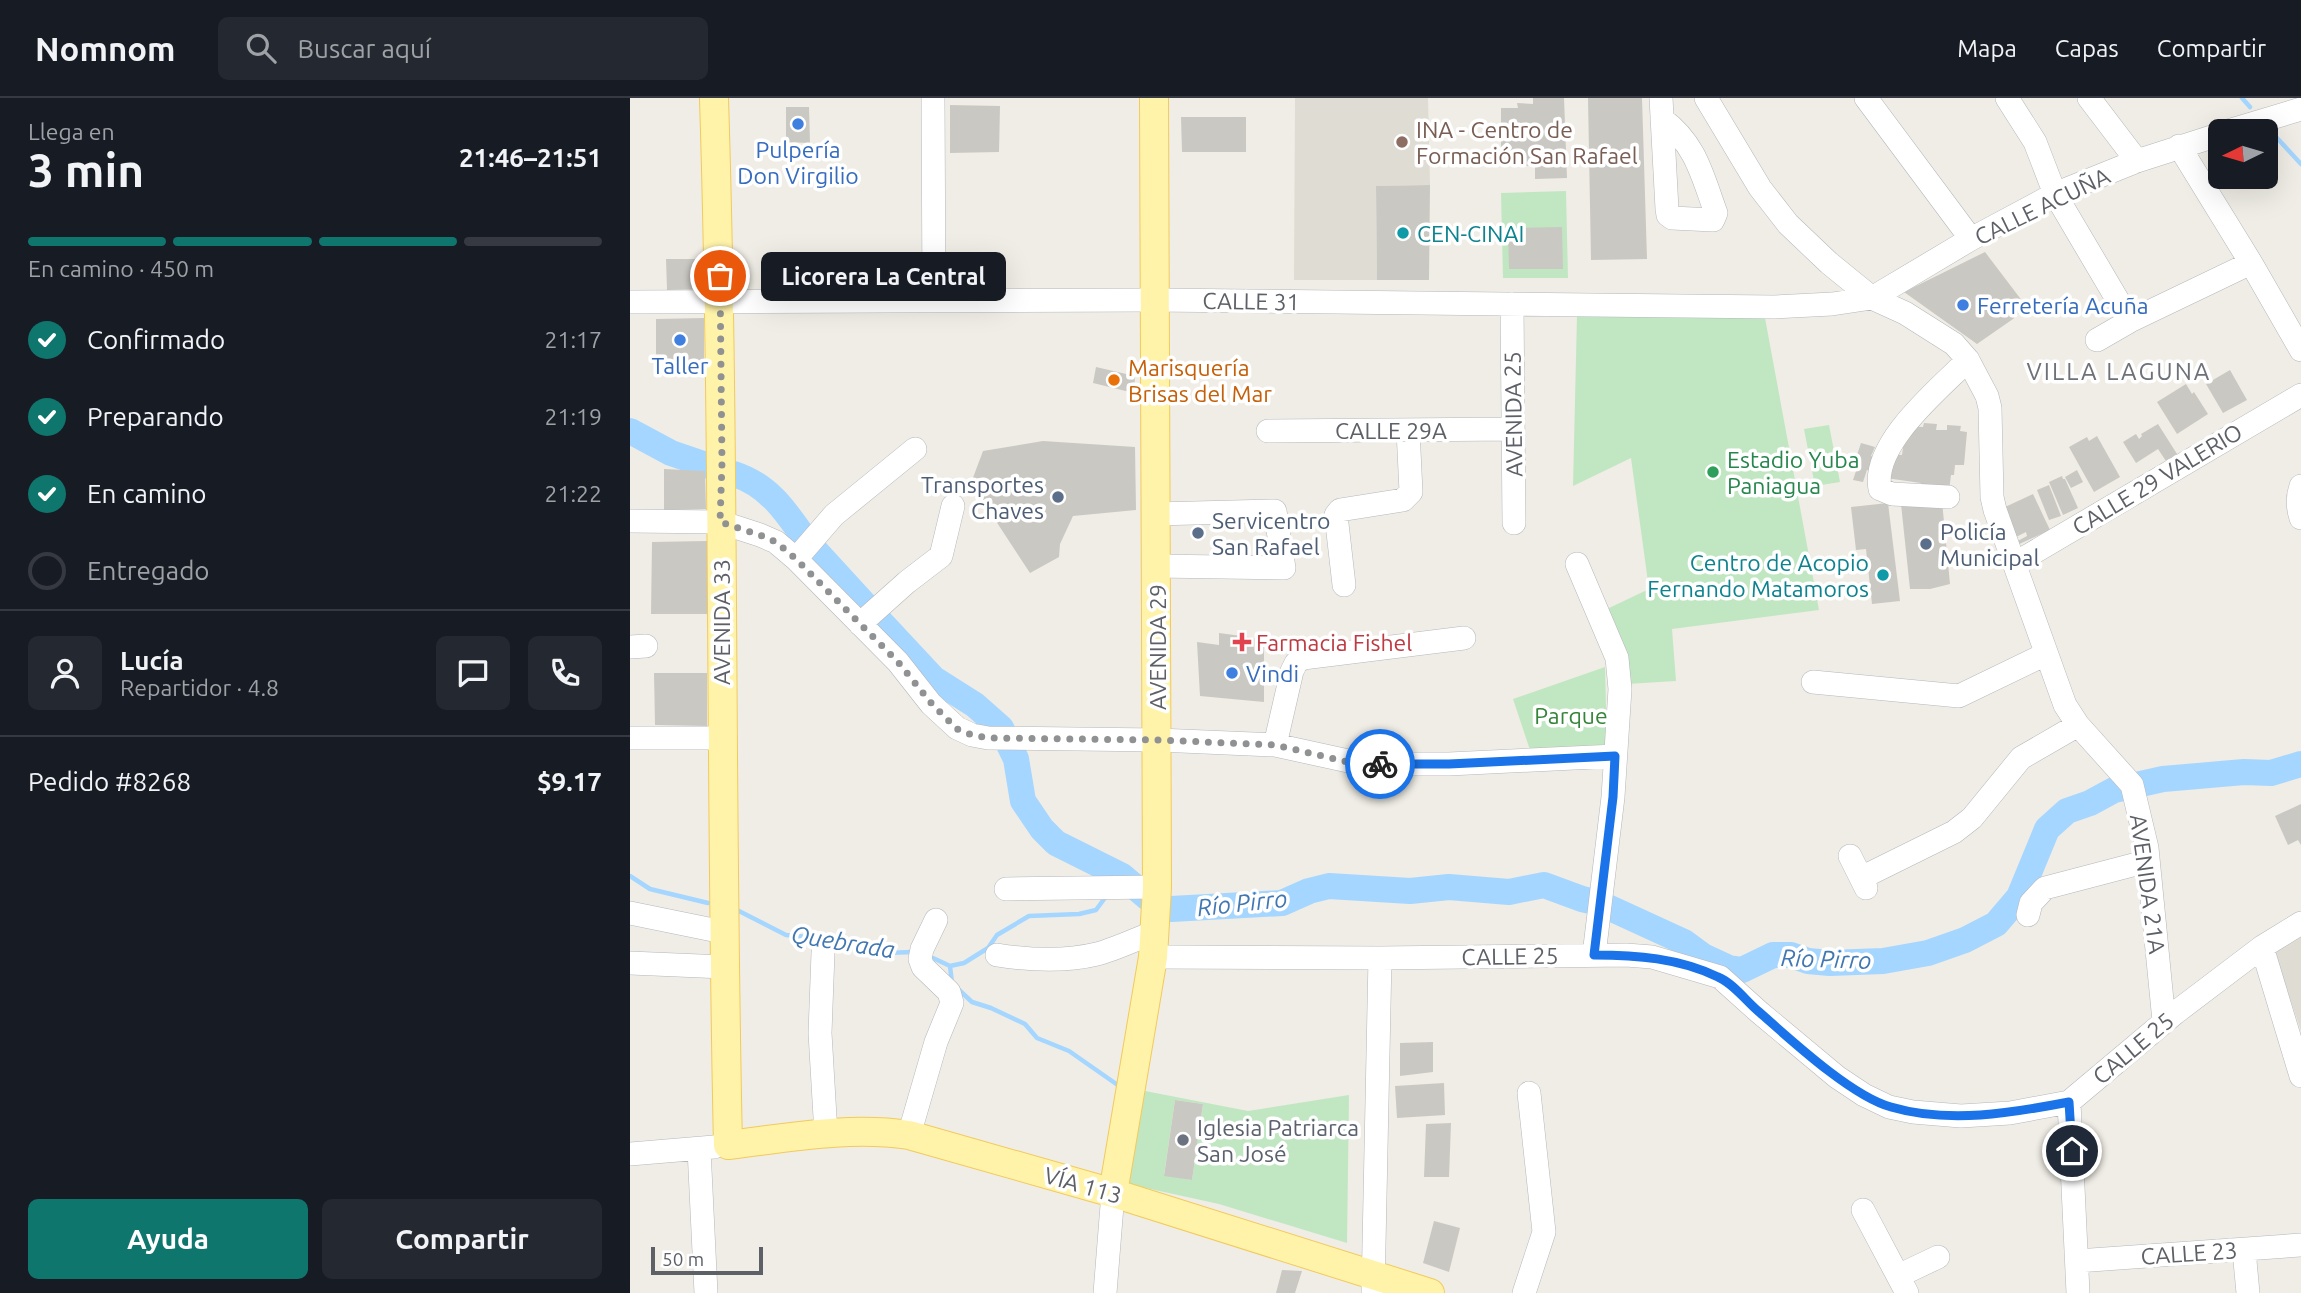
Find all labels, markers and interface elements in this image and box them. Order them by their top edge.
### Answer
search box [218,17,708,80]
icon: search [242,29,280,67]
text: Nomnom [35,30,176,67]
text: Buscar aquí [298,34,431,63]
text: Mapa [1957,35,2017,62]
text: Capas [2055,35,2119,62]
text: Compartir [2157,35,2266,62]
marker: Pulpería Don Virgilio [790,116,806,132]
place label: INA - Centro de Formación San Rafael [1416,117,1638,168]
text: Llega en [28,119,115,144]
north arrow [2208,119,2278,189]
map controls [2208,119,2278,189]
marker: INA - Centro de Formación San Rafael [1394,134,1410,150]
place label: Pulpería Don Virgilio [737,137,859,188]
text: 21:46–21:51 [459,143,602,172]
text: 3 min [28,144,144,196]
street label: CALLE ACUÑA [1970,163,2114,249]
place label: CEN-CINAI [1417,221,1524,246]
marker: CEN-CINAI [1395,225,1411,241]
pin [690,246,750,306]
callout: Licorera La Central [762,252,1007,300]
text: En camino · 450 m [28,256,214,281]
icon: bag [701,257,739,295]
text: Licorera La Central [781,264,986,289]
street label: CALLE 31 [1202,288,1300,314]
place label: Ferretería Acuña [1977,293,2149,318]
marker: Ferretería Acuña [1955,297,1971,313]
icon: check [28,321,66,359]
text: Confirmado [87,325,225,354]
text: 21:17 [544,327,602,352]
marker: Taller [672,332,688,348]
street label: AVENIDA 25 [1499,351,1527,477]
place label: Taller [651,353,709,378]
place label: Marisquería Brisas del Mar [1128,355,1272,406]
district label: VILLA LAGUNA [2027,358,2211,385]
marker: Marisquería Brisas del Mar [1106,372,1122,388]
icon: check [28,398,66,436]
text: Preparando [87,402,224,431]
text: 21:19 [544,404,602,429]
street label: CALLE 29A [1335,418,1447,443]
street label: CALLE 29 VALERIO [2068,418,2246,540]
place label: Estadio Yuba Paniagua [1727,447,1860,498]
marker: Estadio Yuba Paniagua [1705,464,1721,480]
place label: Transportes Chaves [921,472,1044,523]
icon: check [28,475,66,513]
text: En camino [87,479,207,508]
text: 21:22 [544,481,602,506]
marker: Transportes Chaves [1050,489,1066,505]
place label: Servicentro San Rafael [1212,508,1330,559]
place label: Policía Municipal [1940,519,2039,570]
marker: Servicentro San Rafael [1190,525,1206,541]
marker: Policía Municipal [1918,536,1934,552]
place label: Centro de Acopio Fernando Matamoros [1647,550,1869,601]
text: Entregado [87,556,210,585]
street label: AVENIDA 33 [709,559,734,685]
marker: Centro de Acopio Fernando Matamoros [1875,567,1891,583]
street label: AVENIDA 29 [1145,584,1170,710]
place label: Farmacia Fishel [1256,630,1412,655]
marker: Farmacia Fishel [1234,634,1250,650]
button: person [28,636,102,710]
button: chat [436,636,510,710]
button: phone [528,636,602,710]
text: Lucía [120,646,184,675]
place label: Vindi [1246,661,1299,686]
marker: Vindi [1224,665,1240,681]
text: Repartidor · 4.8 [120,675,279,700]
park label: Parque [1534,703,1608,728]
courier [1345,729,1415,799]
icon: bike [1361,745,1399,783]
text: Pedido #8268 [28,767,191,796]
text: $9.17 [537,767,602,796]
street label: AVENIDA 21A [2126,813,2170,955]
water label: Río Pirro [1196,885,1288,921]
water label: Quebrada [789,920,897,965]
street label: CALLE 25 [1461,943,1559,969]
water label: Río Pirro [1780,944,1872,974]
street label: CALLE 25 [2088,1007,2178,1089]
place label: Iglesia Patriarca San José [1197,1115,1359,1166]
pin [2042,1121,2102,1181]
marker: Iglesia Patriarca San José [1175,1132,1191,1148]
icon: home [2053,1132,2091,1170]
street label: VÍA 113 [1041,1161,1125,1208]
button: Ayuda [28,1199,308,1279]
button: Compartir [322,1199,602,1279]
street label: CALLE 23 [2140,1237,2238,1269]
scale bar [651,1244,763,1276]
text: 50 m [662,1248,704,1270]

